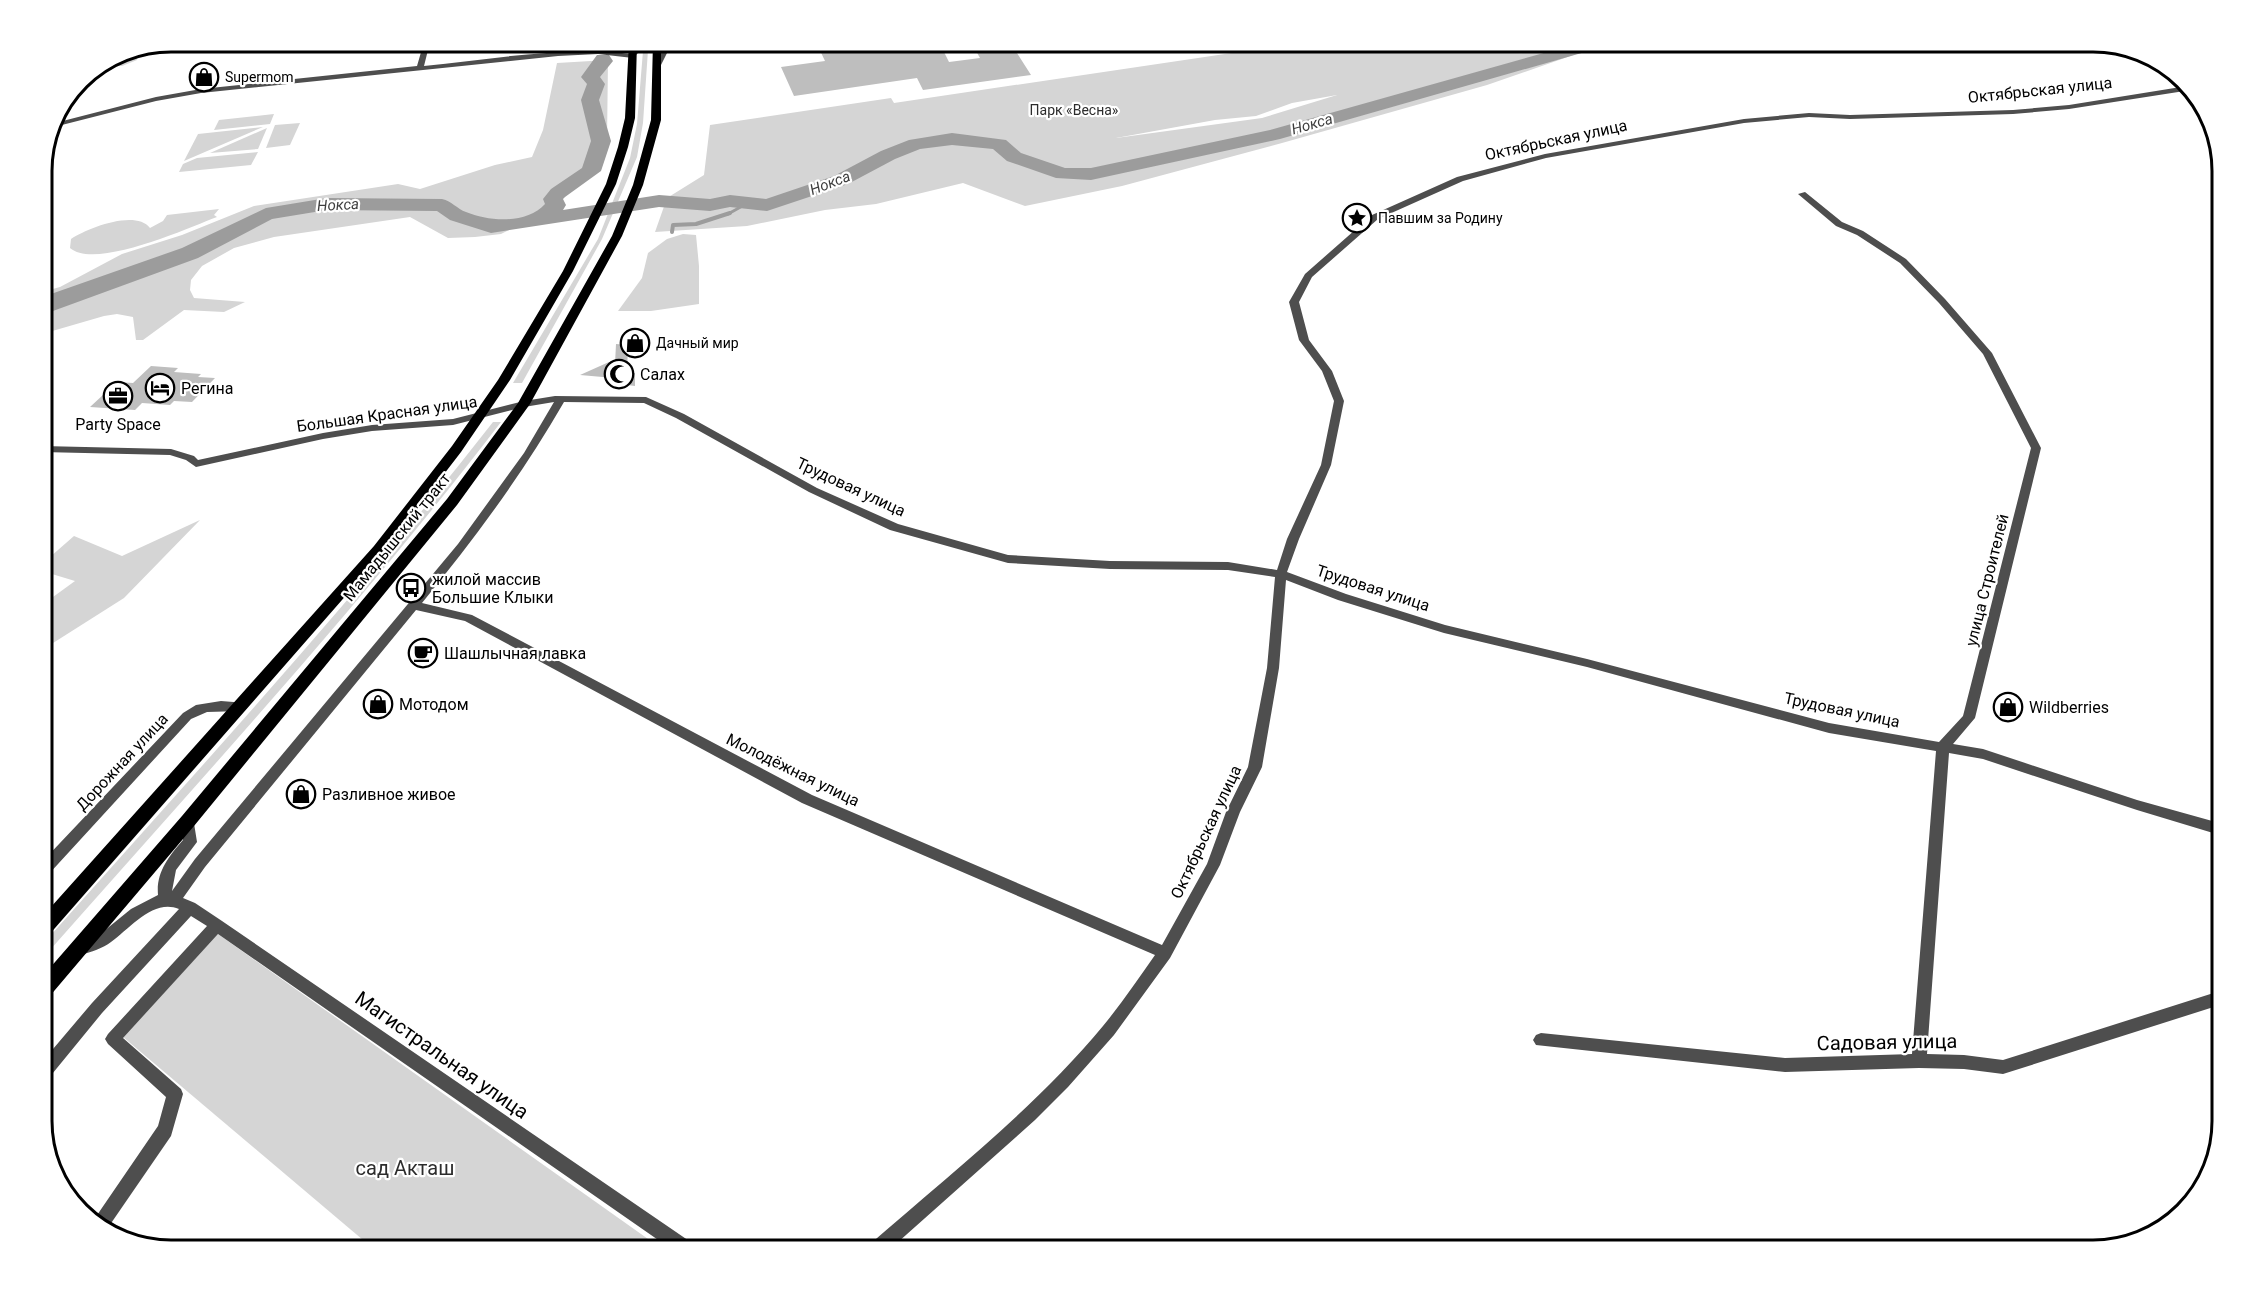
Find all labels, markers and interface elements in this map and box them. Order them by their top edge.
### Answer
shop icon: Supermom [188,61,220,93]
place label: Supermom [225,69,294,85]
street label: Октябрьская улица [1967,73,2113,107]
park label: Парк «Весна» [1030,102,1119,118]
water label: Нокса [1289,110,1335,138]
street label: Октябрьская улица [1483,116,1629,164]
water label: Нокса [807,167,853,199]
water label: Нокса [317,195,360,215]
place icon: Павшим за Родину [1341,202,1373,234]
place label: Павшим за Родину [1378,210,1503,226]
shop icon: Дачный мир [619,327,651,359]
place label: Дачный мир [656,335,739,351]
mosque icon: Салах [603,358,635,390]
place label: Салах [640,365,685,384]
hotel icon: Регина [144,372,176,404]
place label: Регина [181,379,233,398]
office icon: Party Space [102,380,134,412]
street label: Большая Красная улица [295,392,479,436]
place label: Party Space [75,415,161,434]
street label: Трудовая улица [793,453,909,521]
street label: Мамадышский тракт [339,469,455,605]
street label: улица Строителей [1961,512,2013,648]
street label: Трудовая улица [1314,561,1432,615]
place label: жилой массив Большие Клыки [432,570,554,607]
bus stop icon: жилой массив Большие Клыки [395,572,427,604]
cafe icon: Шашлычная лавка [407,637,439,669]
place label: Шашлычная лавка [444,644,586,663]
shop icon: Мотодом [362,688,394,720]
street label: Трудовая улица [1782,688,1902,732]
shop icon: Wildberries [1992,691,2024,723]
place label: Мотодом [399,695,469,714]
place label: Wildberries [2029,698,2109,717]
street label: Дорожная улица [72,709,172,815]
street label: Молодёжная улица [723,730,863,810]
street label: Октябрьская улица [1167,762,1245,902]
shop icon: Разливное живое [285,778,317,810]
place label: Разливное живое [322,785,456,804]
street label: Магистральная улица [351,986,533,1124]
street label: Садовая улица [1817,1029,1957,1055]
park label: сад Акташ [356,1156,454,1180]

